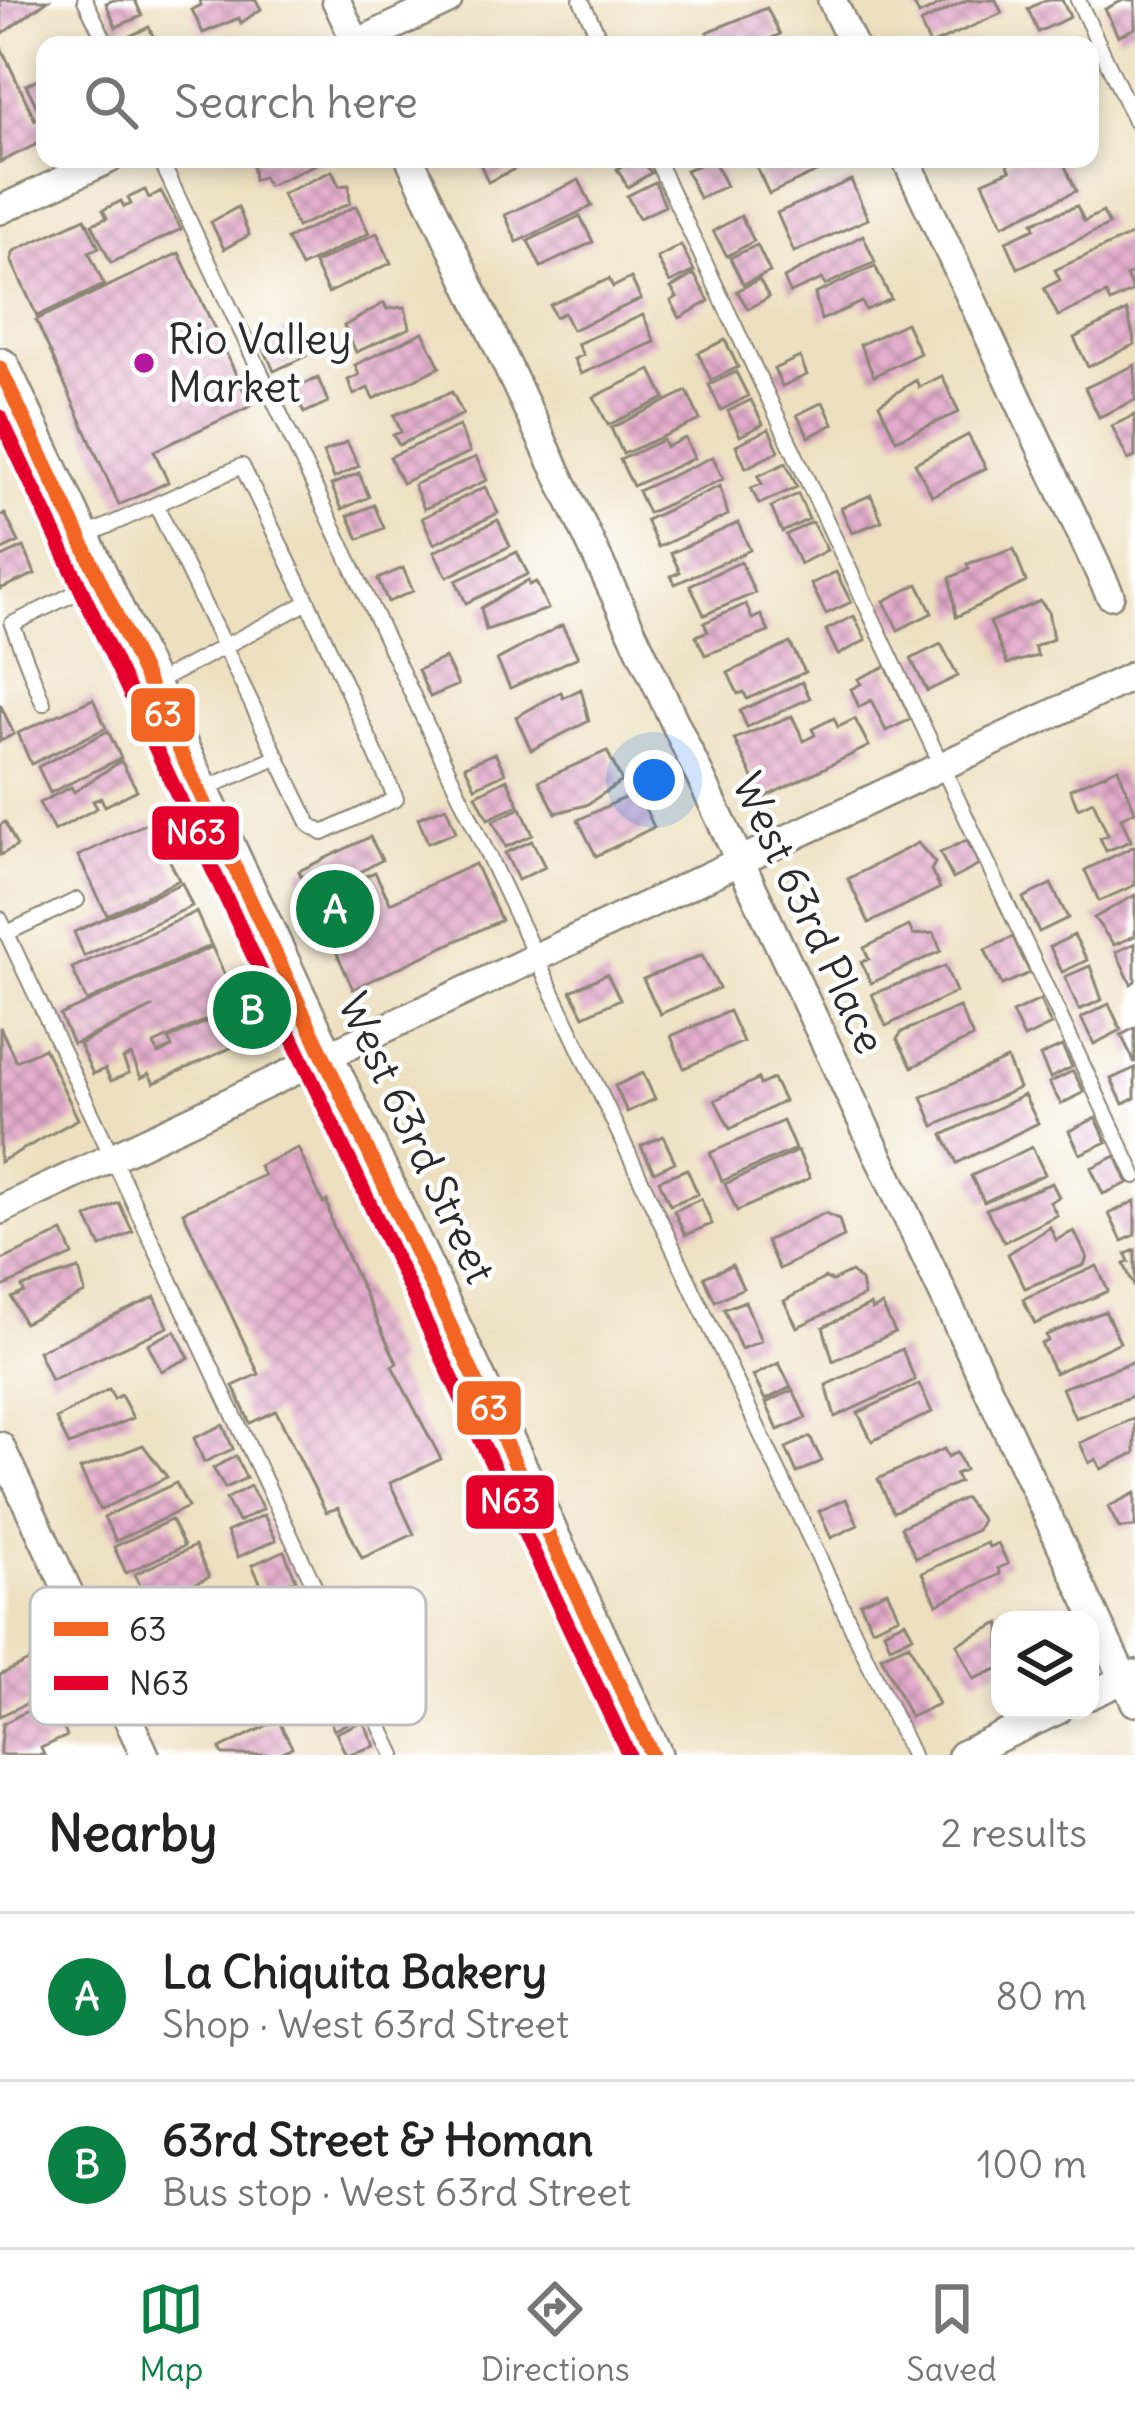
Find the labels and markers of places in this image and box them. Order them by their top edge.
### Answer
place label: Rio Valley Market [168,313,352,413]
marker: Rio Valley Market [131,350,157,376]
pin: A [296,864,374,954]
pin: B [213,965,291,1055]

